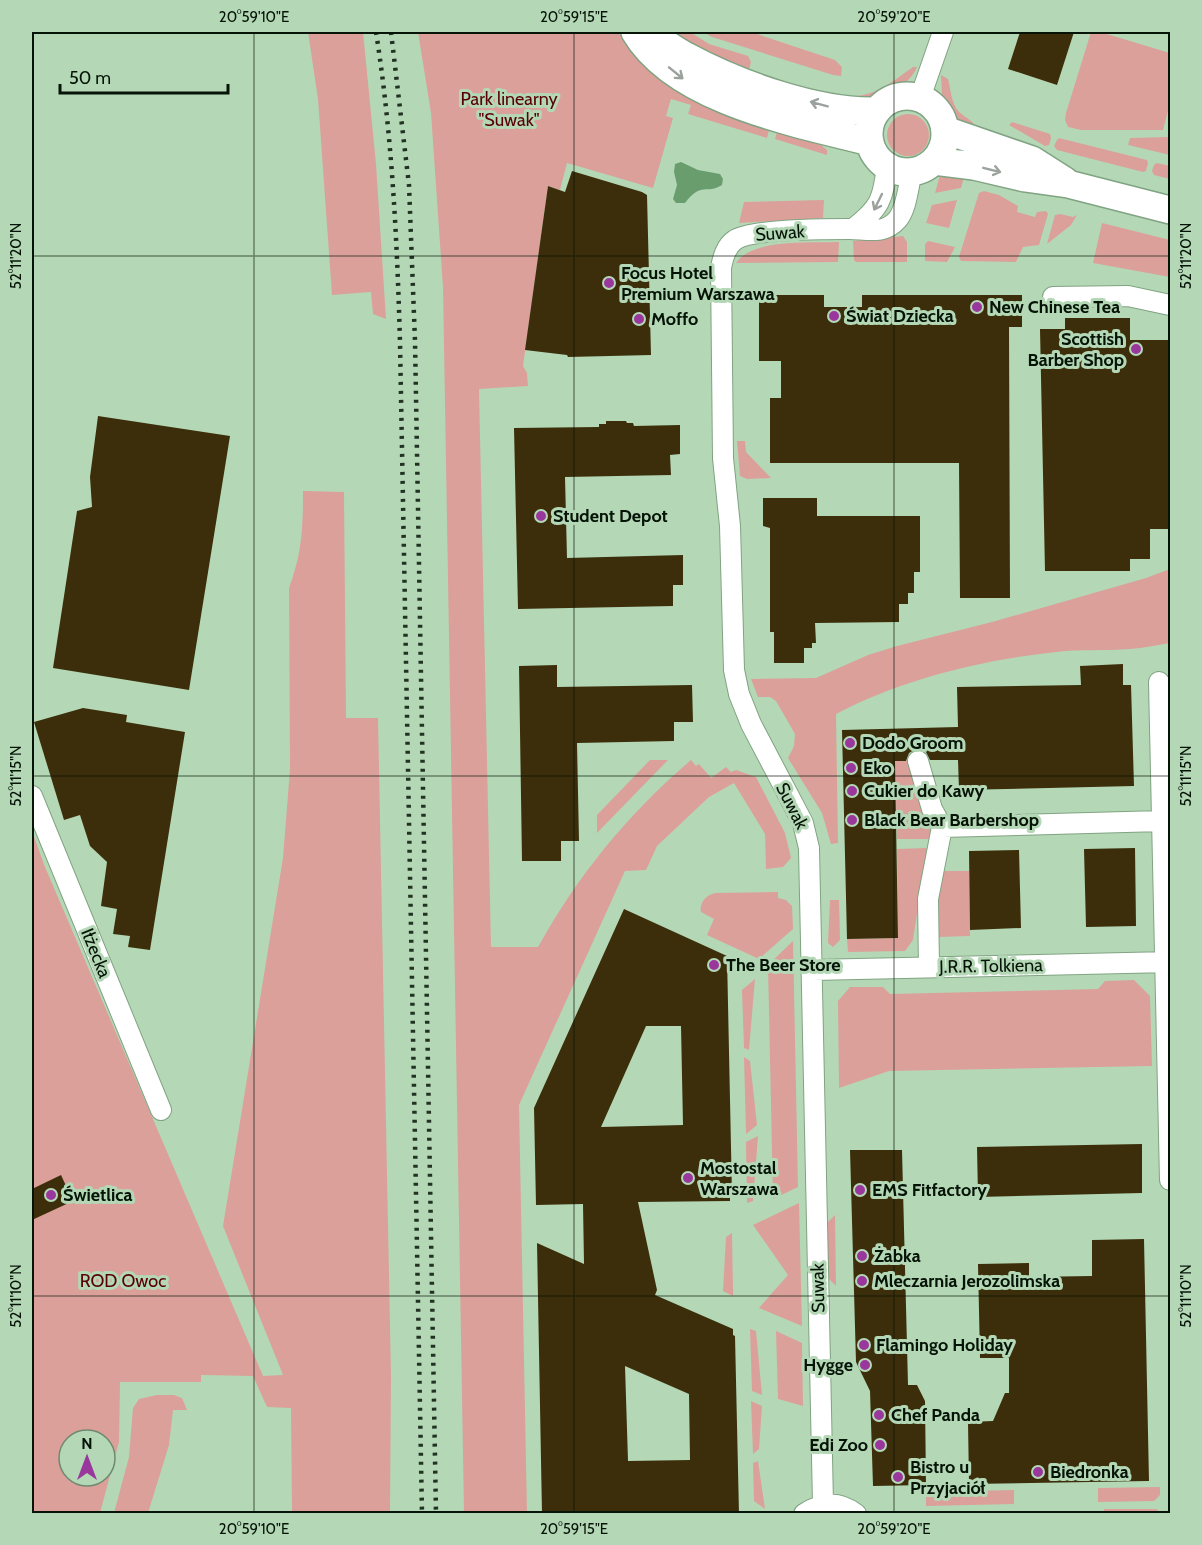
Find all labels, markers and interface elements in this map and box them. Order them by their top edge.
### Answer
text: 20°59'10"E [219,8,289,26]
text: 20°59'15"E [540,8,608,26]
text: 20°59'20"E [857,8,931,26]
scale bar [60,57,228,95]
one-way arrow [667,66,683,79]
text: 50 m [69,67,111,89]
park label: Park linearny "Suwak" [460,88,558,131]
one-way arrow [810,98,829,110]
one-way arrow [982,165,1001,177]
one-way arrow [872,193,884,211]
street label: Suwak [755,220,806,246]
text: 52°11'20"N [7,223,25,289]
text: 52°11'20"N [1177,223,1195,289]
place label: Focus Hotel Premium Warszawa [621,262,775,305]
marker: Focus Hotel Premium Warszawa [602,276,616,290]
place label: New Chinese Tea [989,296,1120,318]
marker: New Chinese Tea [970,300,984,314]
place label: Świat Dziecka [846,305,954,327]
place label: Moffo [651,308,698,330]
marker: Świat Dziecka [827,309,841,323]
marker: Moffo [632,312,646,326]
place label: Scottish Barber Shop [1027,328,1124,371]
marker: Scottish Barber Shop [1129,342,1143,356]
place label: Student Depot [553,505,668,527]
marker: Student Depot [534,509,548,523]
place label: Dodo Groom [862,732,963,754]
marker: Dodo Groom [843,736,857,750]
text: 52°11'15"N [7,745,25,807]
text: 52°11'15"N [1177,745,1195,807]
place label: Eko [863,757,892,779]
marker: Eko [844,761,858,775]
street label: Suwak [771,779,813,834]
place label: Cukier do Kawy [864,780,985,802]
marker: Cukier do Kawy [845,784,859,798]
place label: Black Bear Barbershop [864,809,1039,831]
marker: Black Bear Barbershop [845,813,859,827]
street label: Iłżecka [76,925,116,981]
place label: The Beer Store [726,954,841,976]
street label: J.R.R. Tolkiena [938,954,1043,978]
marker: The Beer Store [707,958,721,972]
place label: Mostostal Warszawa [700,1157,778,1200]
marker: Mostostal Warszawa [681,1171,695,1185]
place label: EMS Fitfactory [872,1179,987,1201]
marker: EMS Fitfactory [853,1183,867,1197]
place label: Świetlica [63,1184,133,1206]
marker: Świetlica [44,1188,58,1202]
place label: Żabka [874,1245,921,1267]
marker: Żabka [855,1249,869,1263]
street label: Suwak [807,1262,829,1313]
text: 52°11'10"N [7,1264,25,1328]
text: 52°11'10"N [1177,1264,1195,1328]
park label: ROD Owoc [80,1270,166,1292]
place label: Mleczarnia Jerozolimska [874,1270,1060,1292]
marker: Mleczarnia Jerozolimska [855,1274,869,1288]
place label: Flamingo Holiday [876,1334,1013,1356]
marker: Flamingo Holiday [857,1338,871,1352]
place label: Hygge [803,1354,853,1376]
marker: Hygge [858,1358,872,1372]
place label: Chef Panda [891,1404,980,1426]
marker: Chef Panda [872,1408,886,1422]
north arrow [57,1428,117,1488]
text: N [81,1434,93,1453]
place label: Edi Zoo [809,1434,868,1456]
marker: Edi Zoo [873,1438,887,1452]
place label: Bistro u Przyjaciół [910,1456,986,1499]
place label: Biedronka [1050,1461,1129,1483]
marker: Biedronka [1031,1465,1045,1479]
marker: Bistro u Przyjaciół [891,1470,905,1484]
text: 20°59'10"E [219,1520,289,1538]
text: 20°59'15"E [540,1520,608,1538]
text: 20°59'20"E [857,1520,931,1538]

